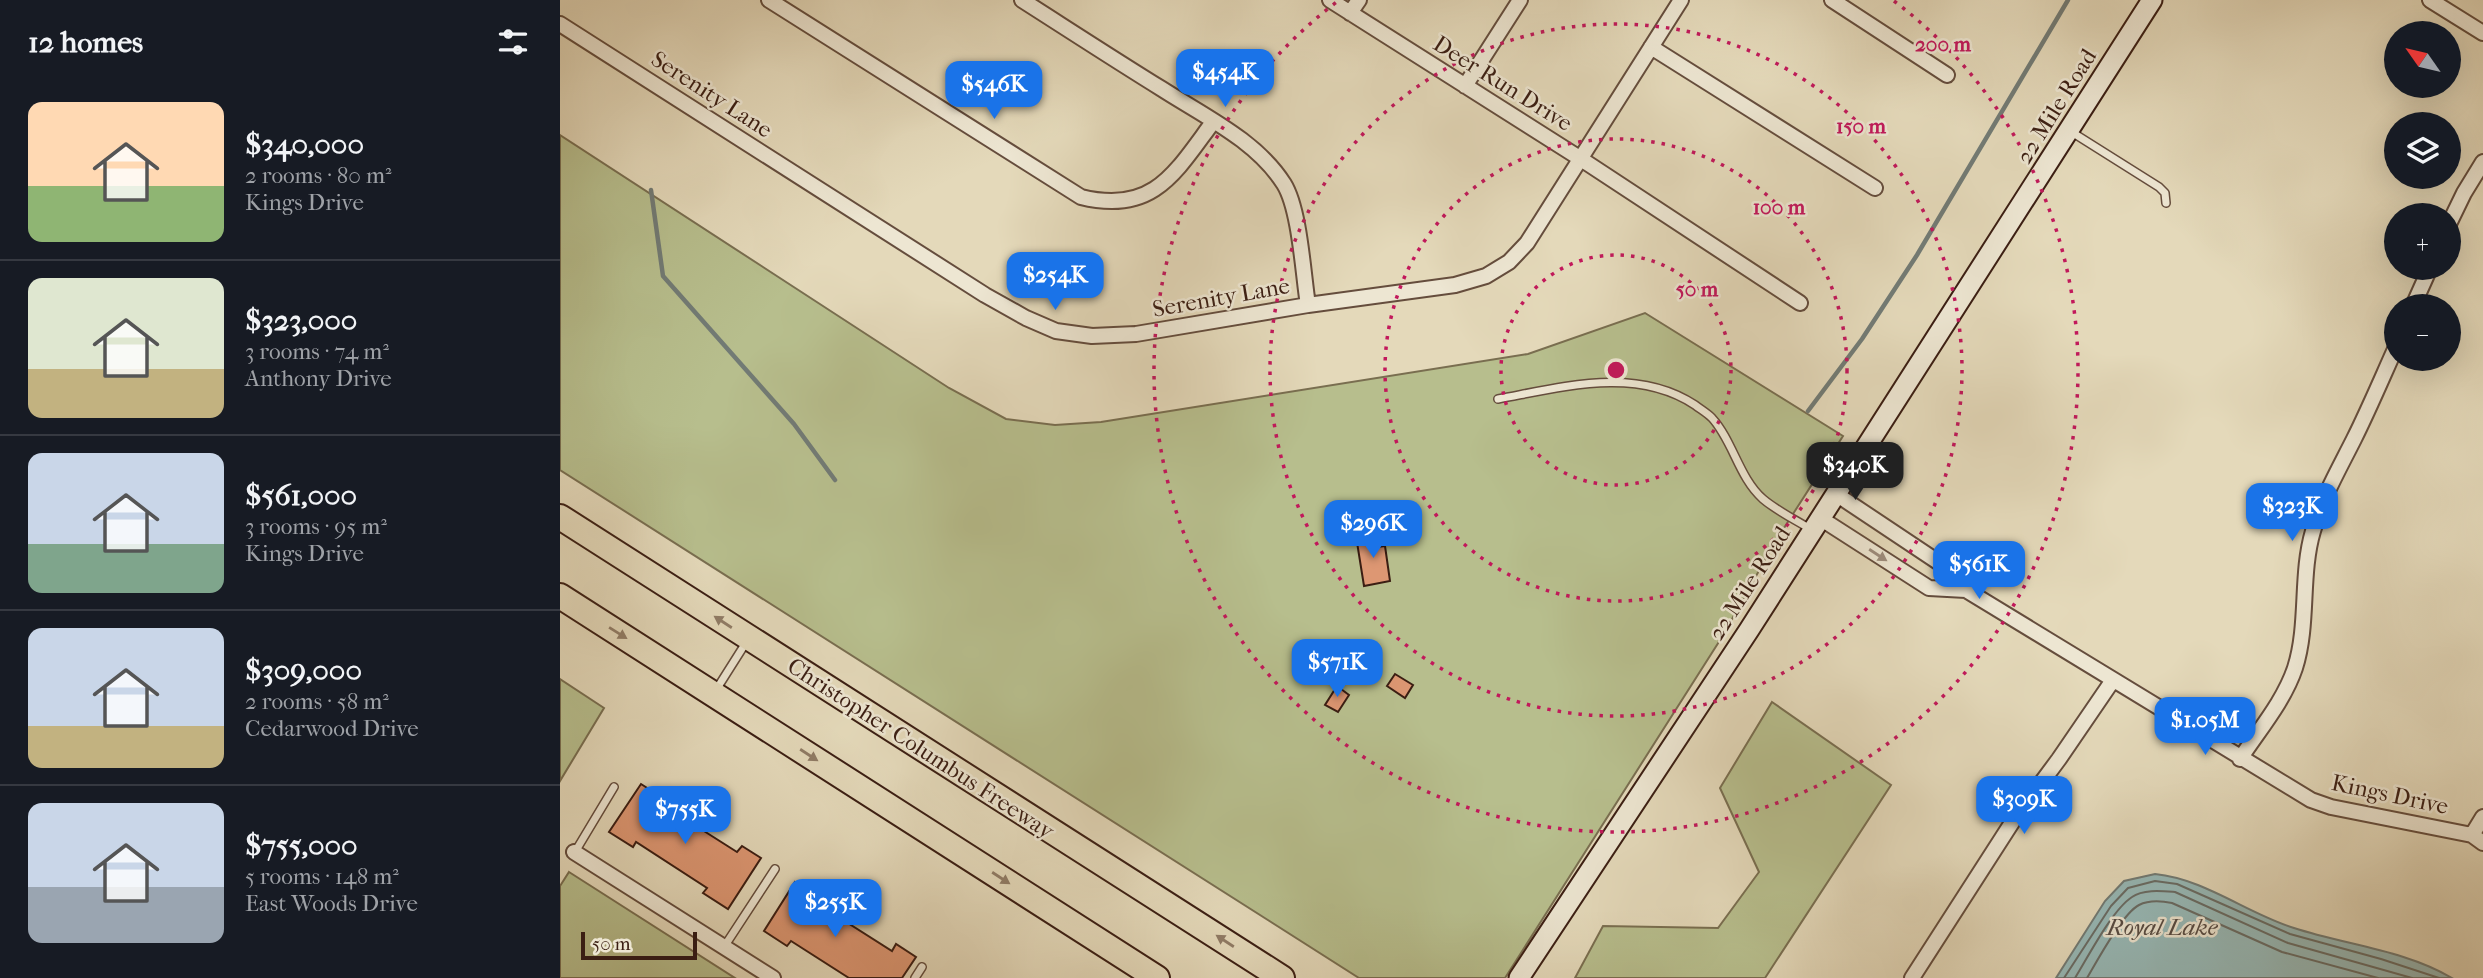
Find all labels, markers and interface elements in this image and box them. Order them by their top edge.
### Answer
north arrow [2384,21,2460,98]
map controls [2384,21,2461,371]
icon: filters [494,23,532,61]
text: 12 homes [28,25,143,60]
street label: Deer Run Drive [1428,30,1577,137]
text: 200 m [1915,32,1972,56]
street label: 22 Mile Road [2010,44,2103,169]
street label: Serenity Lane [646,45,777,144]
pin: $454K [1176,50,1274,109]
text: $454K [1192,58,1258,85]
pin: $546K [945,61,1043,121]
text: $546K [961,70,1027,97]
button: layers [2384,112,2461,189]
text: 150 m [1836,114,1887,138]
text: $340,000 [245,127,364,162]
icon: home [84,130,168,214]
text: 2 rooms · 80 m² [245,162,392,189]
text: Kings Drive [245,189,364,216]
text: 100 m [1753,195,1806,219]
button: + [2384,203,2461,280]
pin: $254K [1006,252,1104,312]
text: $254K [1023,261,1087,288]
street label: Serenity Lane [1150,272,1292,323]
text: 50 m [1676,277,1719,301]
button: − [2384,294,2461,371]
text: $323,000 [245,303,357,338]
icon: home [84,306,168,390]
text: 3 rooms · 74 m² [245,338,389,365]
centre of rings [1604,358,1628,382]
text: Anthony Drive [245,365,392,392]
pin: $340K [1806,442,1904,502]
text: $340K [1822,451,1888,478]
text: $561,000 [245,478,357,513]
icon: home [84,481,168,565]
pin: $323K [2243,484,2341,543]
text: $323K [2262,492,2322,519]
pin: $296K [1324,500,1422,560]
text: $296K [1340,509,1406,536]
text: 3 rooms · 95 m² [245,513,387,540]
street label: 22 Mile Road [1703,521,1796,645]
text: Kings Drive [245,540,364,567]
pin: $561K [1930,542,2028,601]
one-way arrow [1869,548,1887,562]
text: $561K [1949,550,2009,577]
one-way arrow [713,615,733,628]
one-way arrow [608,626,627,639]
pin: $571K [1288,640,1386,699]
text: $571K [1308,648,1366,675]
street label: Christopher Columbus Freeway [783,652,1060,845]
text: $309,000 [245,653,362,688]
icon: home [84,656,168,740]
text: 2 rooms · 58 m² [245,688,389,715]
pin: $1.05M [2148,698,2262,757]
text: $1.05M [2171,706,2239,733]
text: Cedarwood Drive [245,715,419,742]
one-way arrow [800,749,819,762]
street label: Kings Drive [2329,769,2451,820]
pin: $309K [1975,776,2073,836]
text: $309K [1992,785,2056,812]
pin: $755K [636,786,734,846]
text: $755K [655,795,715,822]
text: $755,000 [245,828,358,863]
icon: home [84,831,168,915]
text: 5 rooms · 148 m² [245,863,399,890]
one-way arrow [991,871,1011,884]
pin: $255K [786,880,884,939]
text: $255K [805,888,865,915]
text: East Woods Drive [245,890,418,917]
water label: Royal Lake [2105,913,2219,941]
scale bar [581,929,696,961]
text: 50 m [592,933,631,955]
one-way arrow [1215,935,1235,948]

